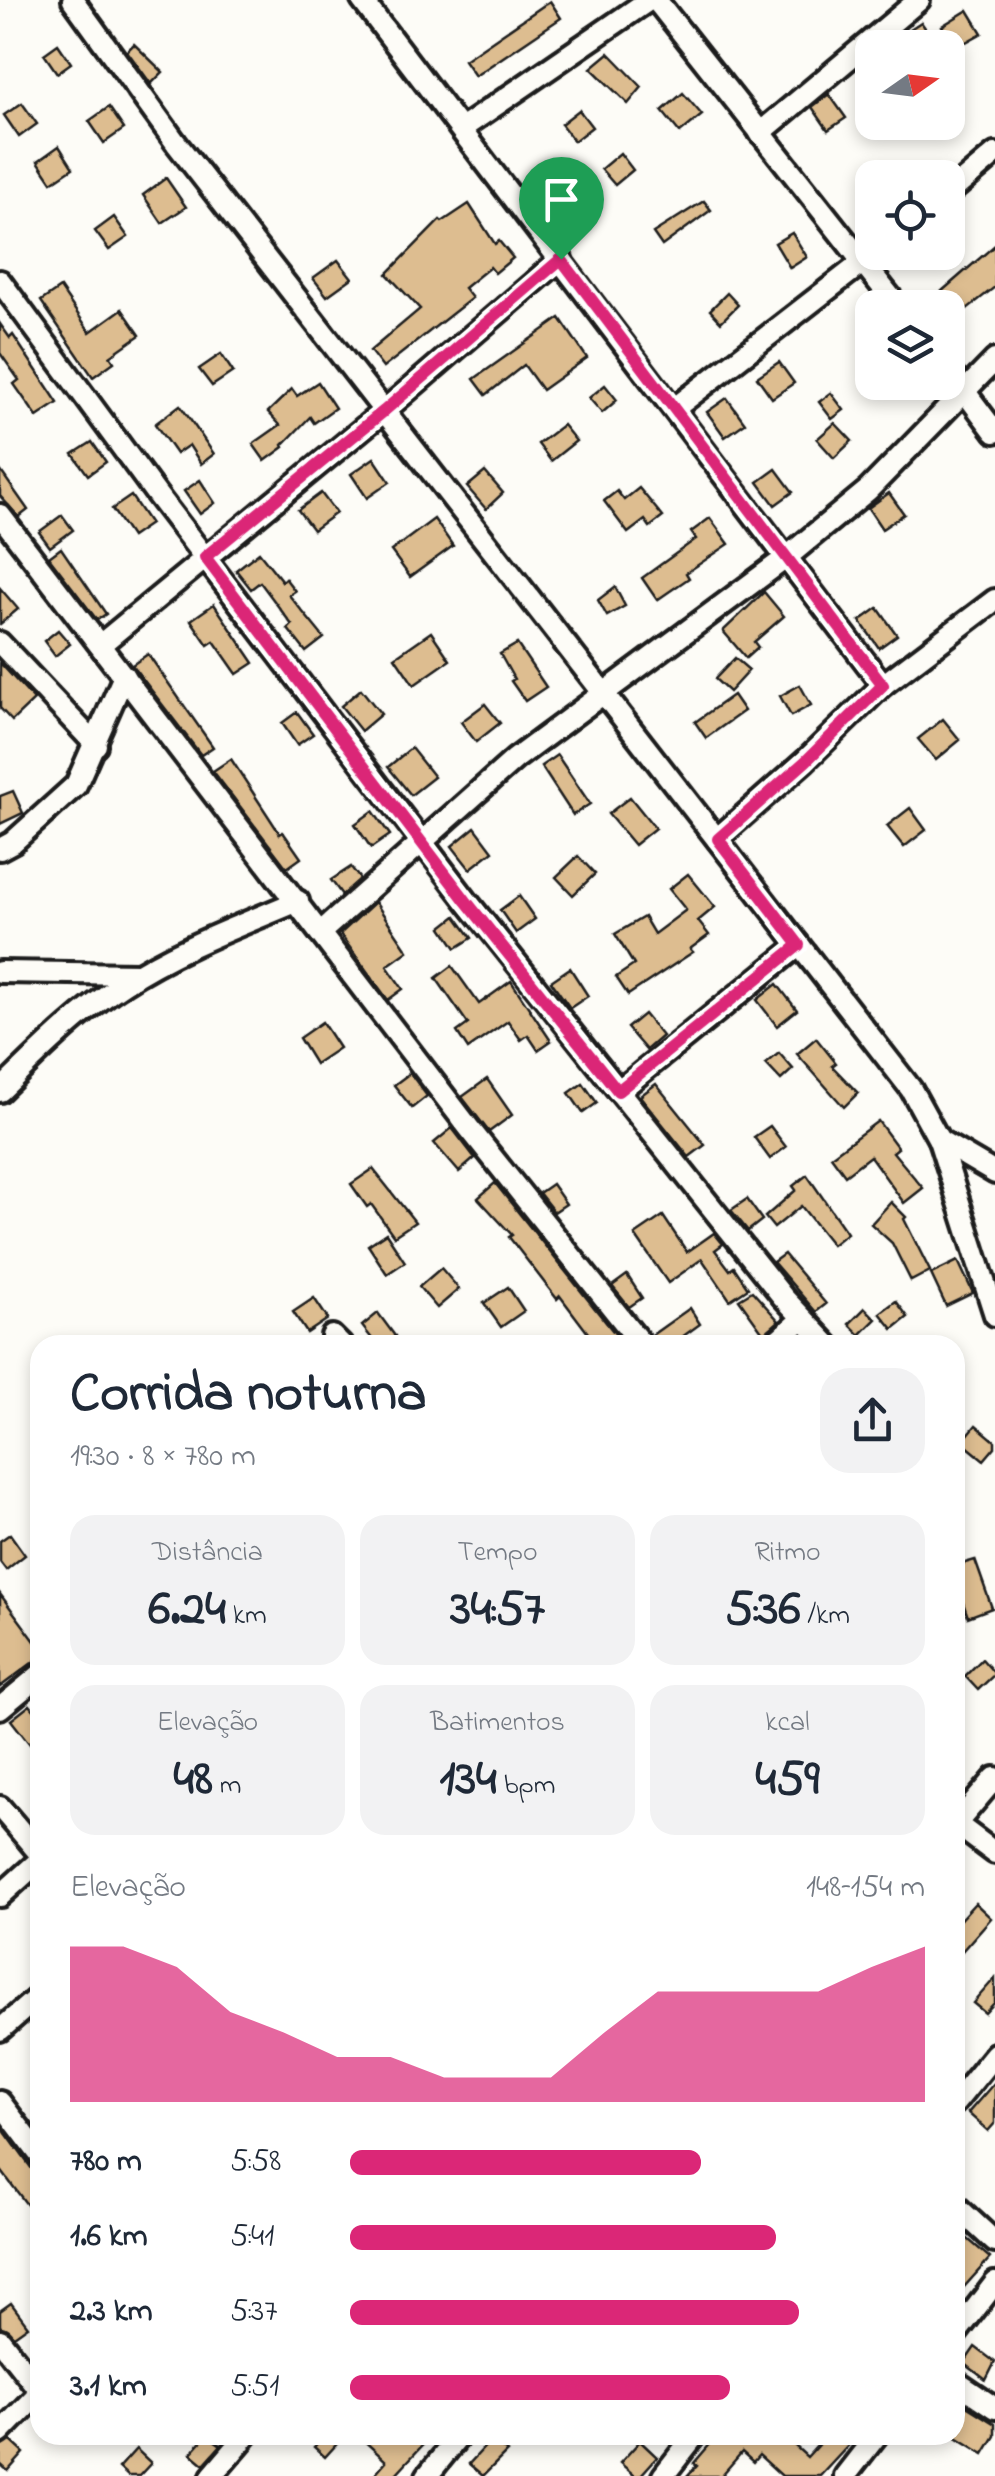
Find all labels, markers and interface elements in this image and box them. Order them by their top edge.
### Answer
north arrow [855,30,965,140]
map controls [855,30,965,400]
pin [519,157,604,260]
button: locate [855,160,965,270]
icon: arrive [534,172,589,227]
button: layers [855,290,965,400]
text: Corrida noturna [70,1356,427,1436]
button: share [820,1368,925,1473]
text: 19:30 · 8 × 780 m [70,1434,256,1481]
text: Distância [152,1533,263,1574]
text: Tempo [457,1533,538,1574]
text: Ritmo [754,1533,821,1574]
text: 6.24 [148,1574,226,1647]
text: 34:57 [450,1574,545,1647]
text: 5:36 [725,1574,800,1647]
text: km [226,1596,267,1637]
text: /km [800,1596,850,1637]
text: Elevação [157,1703,258,1744]
text: Batimentos [430,1703,565,1744]
text: kcal [765,1703,810,1744]
text: 48 [173,1744,213,1817]
text: 134 [440,1744,497,1817]
text: 459 [755,1744,820,1817]
text: m [213,1766,242,1807]
text: bpm [497,1766,555,1807]
text: Elevação [70,1865,186,1912]
text: 148–154 m [806,1865,925,1912]
text: 780 m [70,2139,142,2186]
text: 5:58 [230,2139,281,2186]
text: 1.6 km [70,2214,148,2261]
text: 5:41 [230,2214,274,2261]
text: 2.3 km [70,2289,153,2336]
text: 5:37 [230,2289,277,2336]
text: 3.1 km [70,2364,147,2411]
text: 5:51 [230,2364,280,2411]

